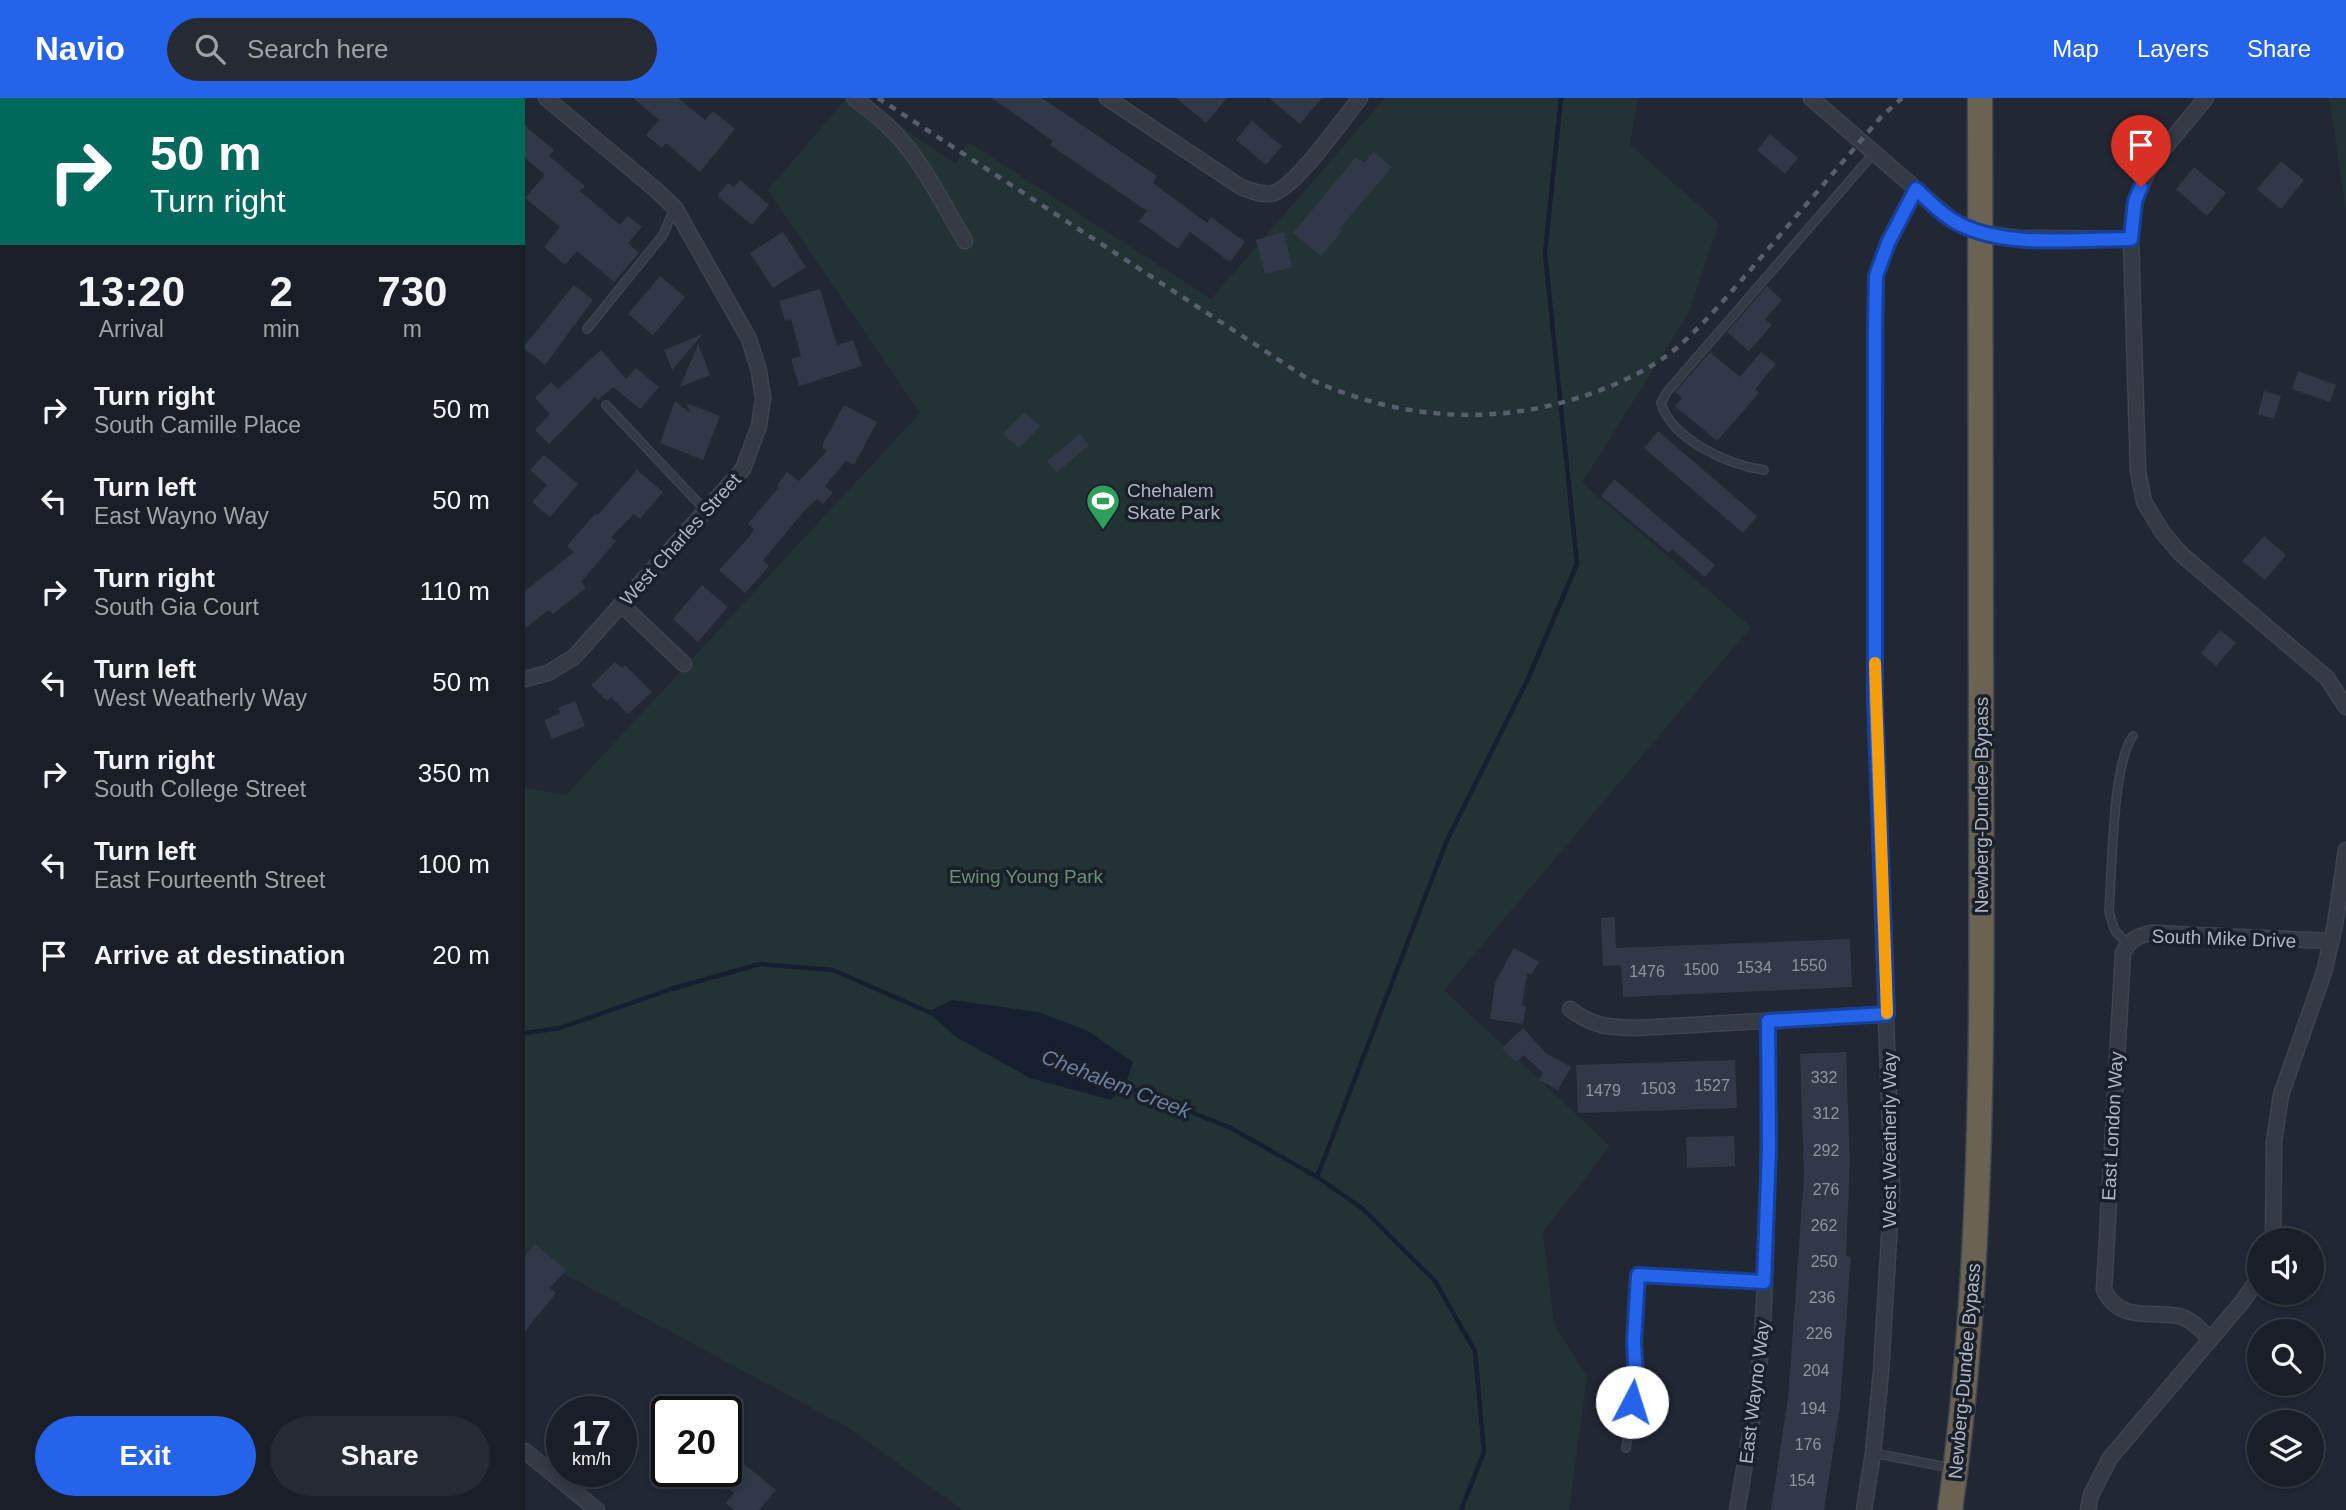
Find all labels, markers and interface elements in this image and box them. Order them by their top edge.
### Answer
search box [167,18,657,81]
text: Navio [35,30,125,67]
icon: search [191,30,229,68]
text: Search here [247,34,389,64]
text: Map [2052,35,2099,62]
text: Layers [2137,35,2209,62]
text: Share [2247,35,2311,62]
pin [2111,115,2171,187]
icon: right [35,126,126,217]
text: 50 m [150,126,262,180]
icon: arrive [2122,126,2160,164]
text: Turn right [150,183,286,219]
text: 13:20 [78,268,185,315]
text: 2 [269,268,293,315]
text: 730 [377,268,447,315]
text: Arrival [99,316,164,342]
text: min [263,316,300,342]
text: m [403,316,422,342]
text: Turn right [94,381,215,411]
icon: right [35,391,73,429]
text: 50 m [432,394,490,424]
text: South Camille Place [94,412,301,438]
street label: West Charles Street [616,469,745,609]
text: Turn left [94,472,196,502]
place label: Chehalem Skate Park [1127,480,1220,523]
icon: left [35,482,73,520]
sports icon: Chehalem Skate Park [1084,482,1122,531]
text: 50 m [432,485,490,515]
text: East Wayno Way [94,503,269,529]
text: Turn right [94,563,215,593]
icon: right [35,573,73,611]
text: 110 m [420,576,490,606]
text: South Gia Court [94,594,259,620]
text: Turn left [94,654,196,684]
icon: left [35,664,73,702]
text: 50 m [432,667,490,697]
text: West Weatherly Way [94,685,307,711]
street label: Newberg-Dundee Bypass [1971,697,1992,913]
text: Turn right [94,745,215,775]
icon: right [35,755,73,793]
text: 350 m [418,758,490,788]
text: South College Street [94,776,306,802]
text: Turn left [94,836,196,866]
icon: left [35,846,73,884]
text: 100 m [418,849,490,879]
park label: Ewing Young Park [949,866,1104,887]
text: East Fourteenth Street [94,867,325,893]
street label: South Mike Drive [2151,925,2297,952]
icon: arrive [35,937,73,975]
text: Arrive at destination [94,940,345,970]
text: 20 m [432,940,490,970]
house number: 1550 [1791,957,1827,974]
house number: 1534 [1736,959,1772,976]
house number: 1500 [1683,961,1719,978]
house number: 1476 [1629,963,1665,980]
water label: Chehalem Creek [1039,1045,1195,1123]
street label: East London Way [2098,1050,2127,1201]
street label: West Weatherly Way [1879,1052,1900,1228]
house number: 332 [1811,1069,1837,1086]
house number: 1527 [1694,1077,1730,1094]
house number: 1503 [1640,1080,1676,1097]
house number: 1479 [1585,1082,1621,1099]
house number: 312 [1813,1105,1839,1122]
house number: 292 [1813,1142,1839,1159]
house number: 276 [1813,1181,1839,1198]
house number: 262 [1811,1217,1837,1234]
map controls [2247,1228,2324,1487]
button: sound [2247,1228,2324,1305]
house number: 250 [1811,1253,1837,1270]
street label: Newberg-Dundee Bypass [1945,1262,1984,1480]
house number: 236 [1809,1289,1835,1306]
street label: East Wayno Way [1735,1319,1774,1465]
button: search [2247,1319,2324,1396]
house number: 226 [1806,1325,1832,1342]
house number: 204 [1803,1362,1829,1379]
position arrow [1595,1365,1669,1439]
speed limit sign: 20 [651,1396,742,1487]
house number: 194 [1800,1400,1826,1417]
button: layers [2247,1410,2324,1487]
text: 17 [572,1413,611,1452]
button: Exit [35,1416,256,1496]
button: Share [270,1416,490,1496]
house number: 176 [1795,1436,1821,1453]
text: km/h [572,1449,611,1469]
house number: 154 [1789,1472,1815,1489]

